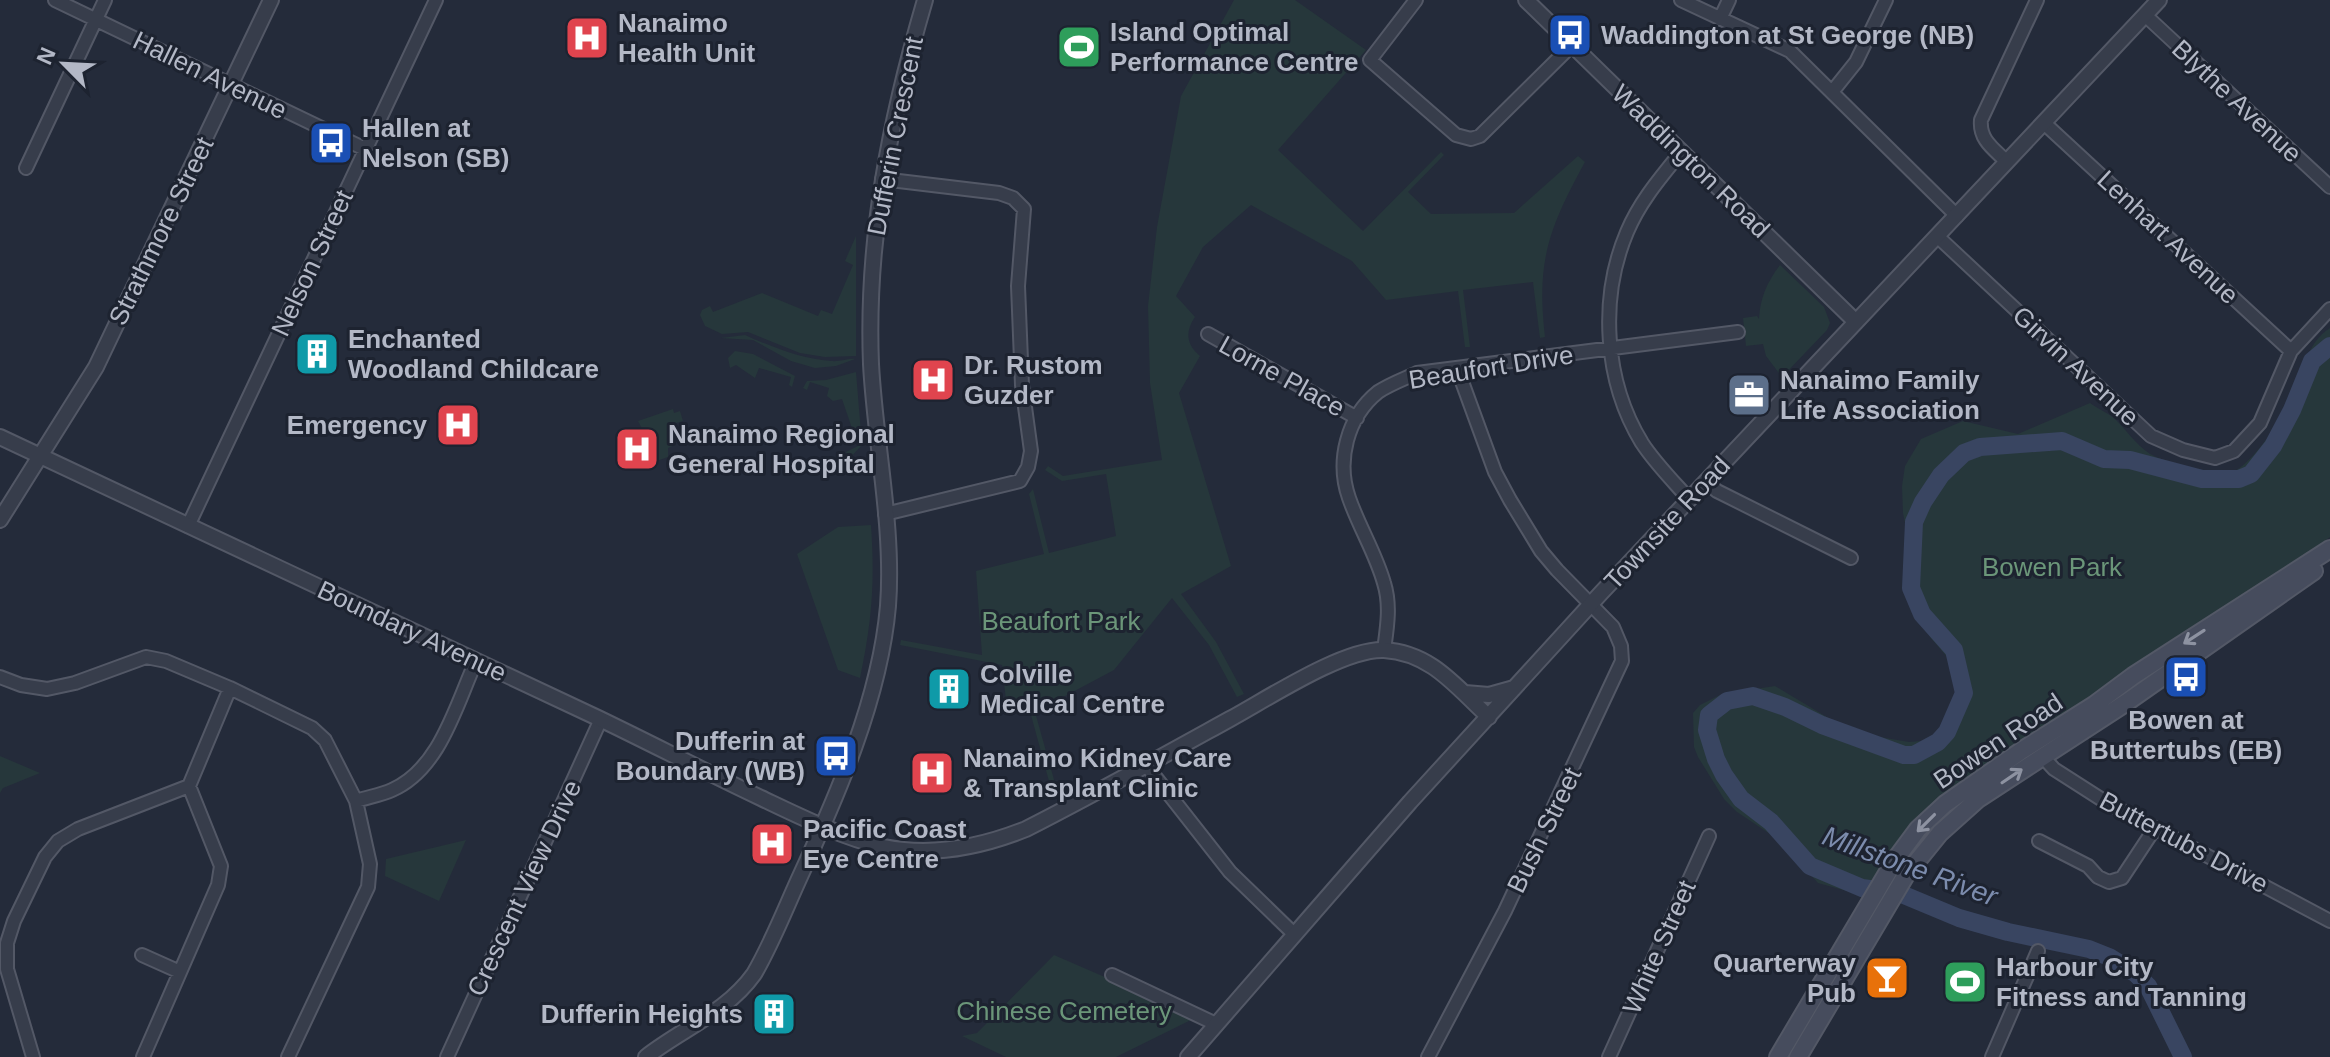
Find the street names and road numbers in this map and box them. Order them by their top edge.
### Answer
street label: Hallen Avenue [128,25,292,125]
street label: Dufferin Crescent [861,33,929,238]
street label: Blythe Avenue [2166,34,2308,168]
street label: Waddington Road [1606,78,1776,244]
street label: Strathmore Street [103,132,220,330]
street label: Lenhart Avenue [2091,164,2245,310]
street label: Nelson Street [265,185,359,341]
street label: Girvin Avenue [2007,300,2145,432]
street label: Lorne Place [1214,329,1350,423]
street label: Beaufort Drive [1407,339,1575,395]
street label: Townsite Road [1598,450,1736,596]
street label: Boundary Avenue [313,574,511,688]
street label: Bowen Road [1928,687,2068,795]
street label: Bush Street [1501,762,1588,898]
street label: Crescent View Drive [461,775,587,1001]
street label: Buttertubs Drive [2095,785,2273,899]
street label: White Street [1616,875,1702,1018]

